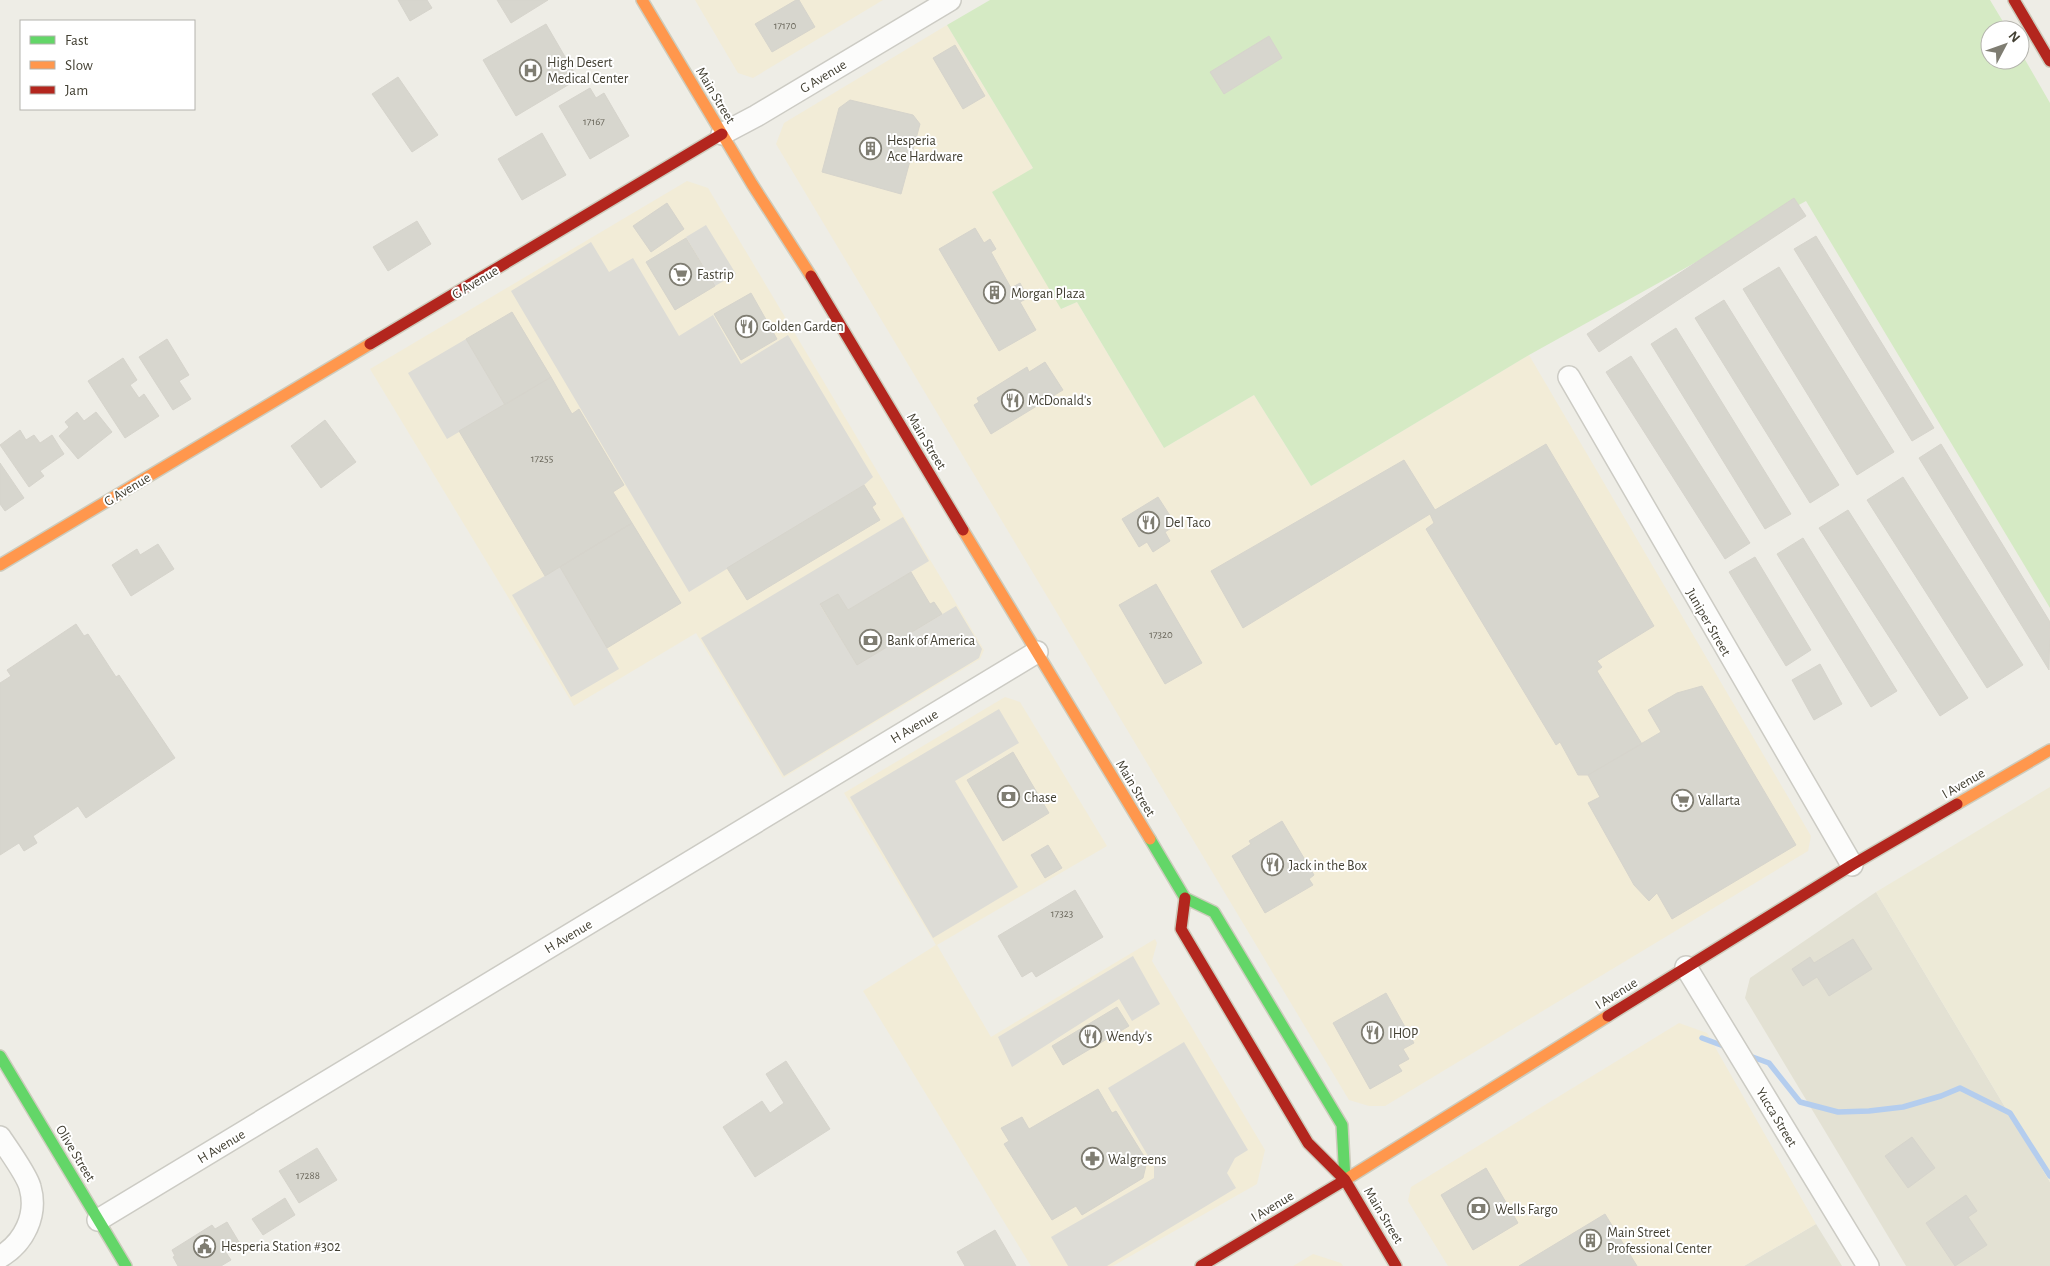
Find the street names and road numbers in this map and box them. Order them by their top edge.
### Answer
street label: G Avenue [798,58,849,96]
street label: Main Street [693,65,738,127]
street label: G Avenue [450,264,501,302]
street label: Main Street [904,411,949,473]
street label: G Avenue [102,471,153,509]
street label: Juniper Street [1683,586,1733,659]
street label: H Avenue [888,707,941,746]
street label: Main Street [1113,758,1158,820]
street label: I Avenue [1940,766,1987,802]
street label: H Avenue [542,917,595,956]
street label: I Avenue [1593,975,1640,1012]
street label: Yucca Street [1753,1086,1799,1150]
street label: Olive Street [53,1123,98,1185]
street label: H Avenue [195,1127,248,1166]
street label: Main Street [1361,1185,1406,1247]
street label: I Avenue [1249,1189,1296,1225]

